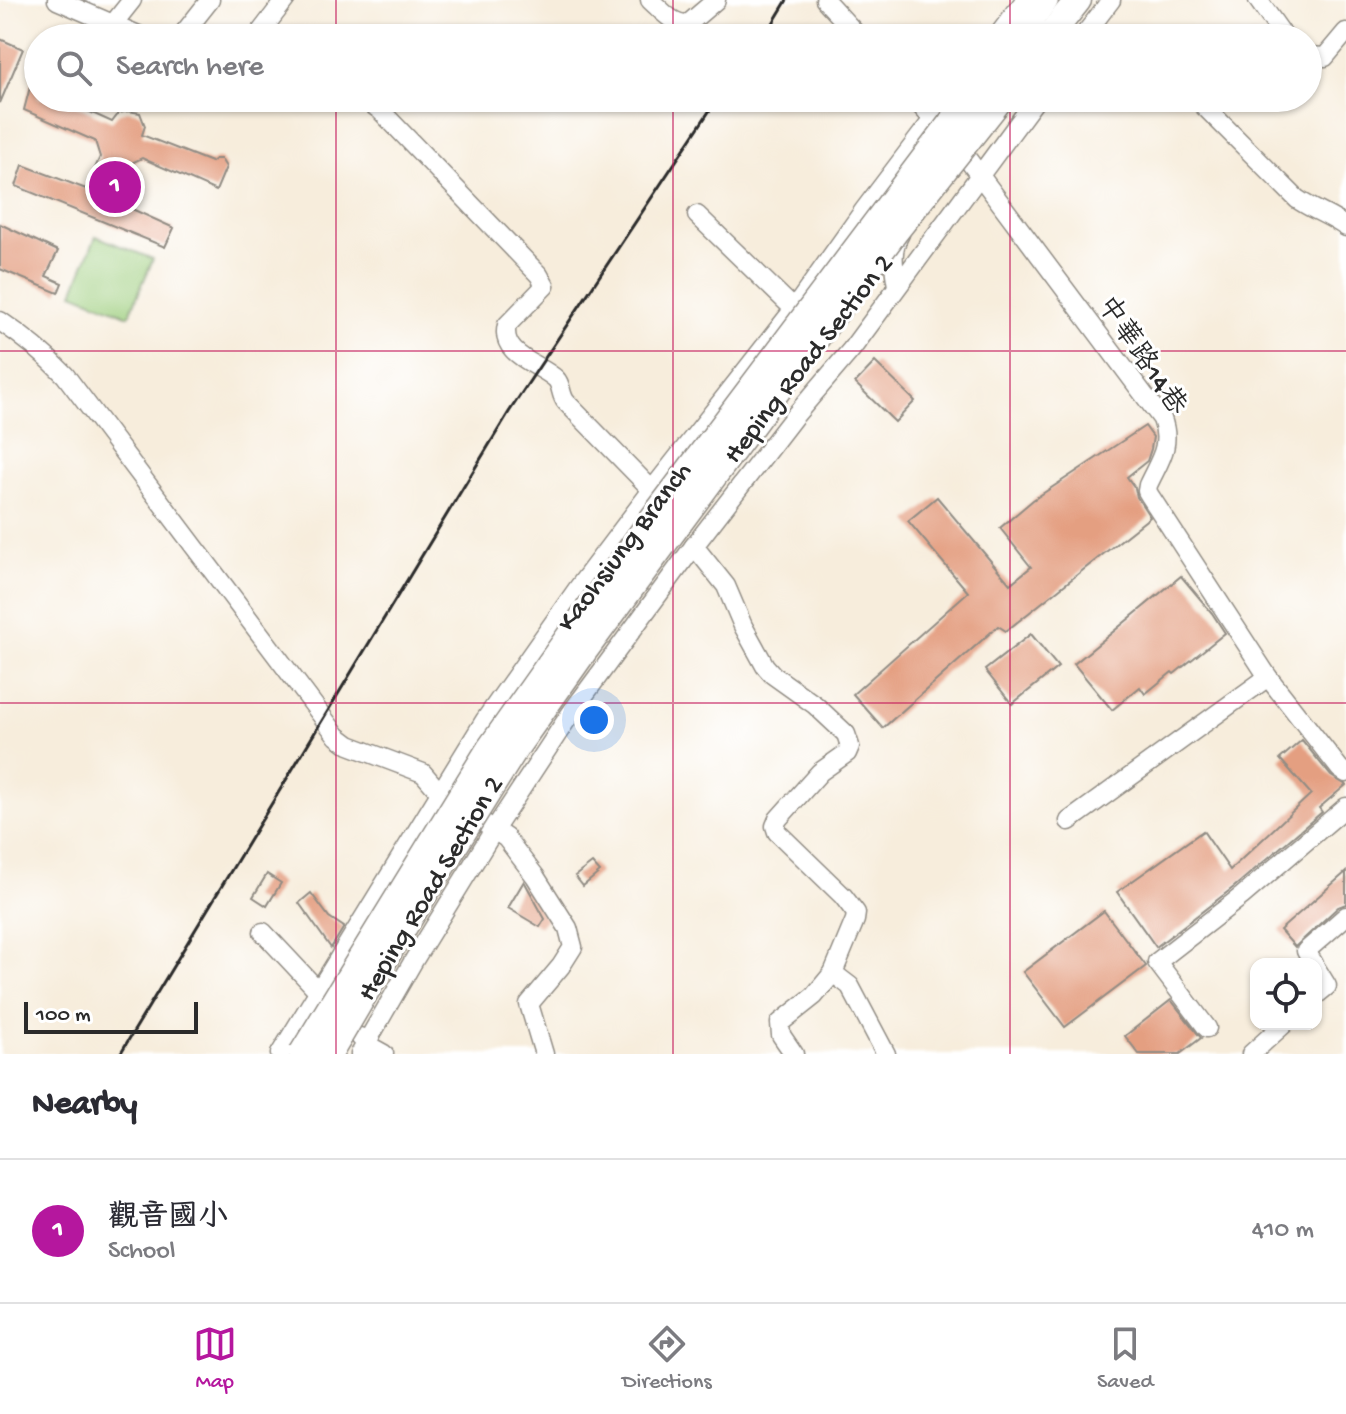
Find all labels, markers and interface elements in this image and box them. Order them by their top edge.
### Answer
search box [24,24,1322,112]
icon: search [52,46,96,90]
text: Search here [116,51,264,86]
pin: 1 [89,157,141,217]
street label: Heping Road Section 2 [718,248,902,471]
street label: 中華路14巷 [1088,290,1194,423]
street label: Kaohsiung Branch [551,456,700,639]
your location [574,700,614,740]
street label: Heping Road Section 2 [352,771,512,1008]
map controls [1250,958,1322,1030]
button: locate [1250,958,1322,1030]
scale bar [24,998,198,1034]
text: 100 m [36,1003,91,1029]
text: Nearby [32,1086,137,1126]
text: 觀音國小 [108,1202,228,1237]
text: 1 [53,1216,63,1247]
text: 410 m [1252,1216,1314,1247]
text: School [108,1237,176,1268]
tab: Map [193,1322,237,1396]
tab: Directions [622,1322,712,1396]
tab: Saved [1097,1322,1153,1396]

